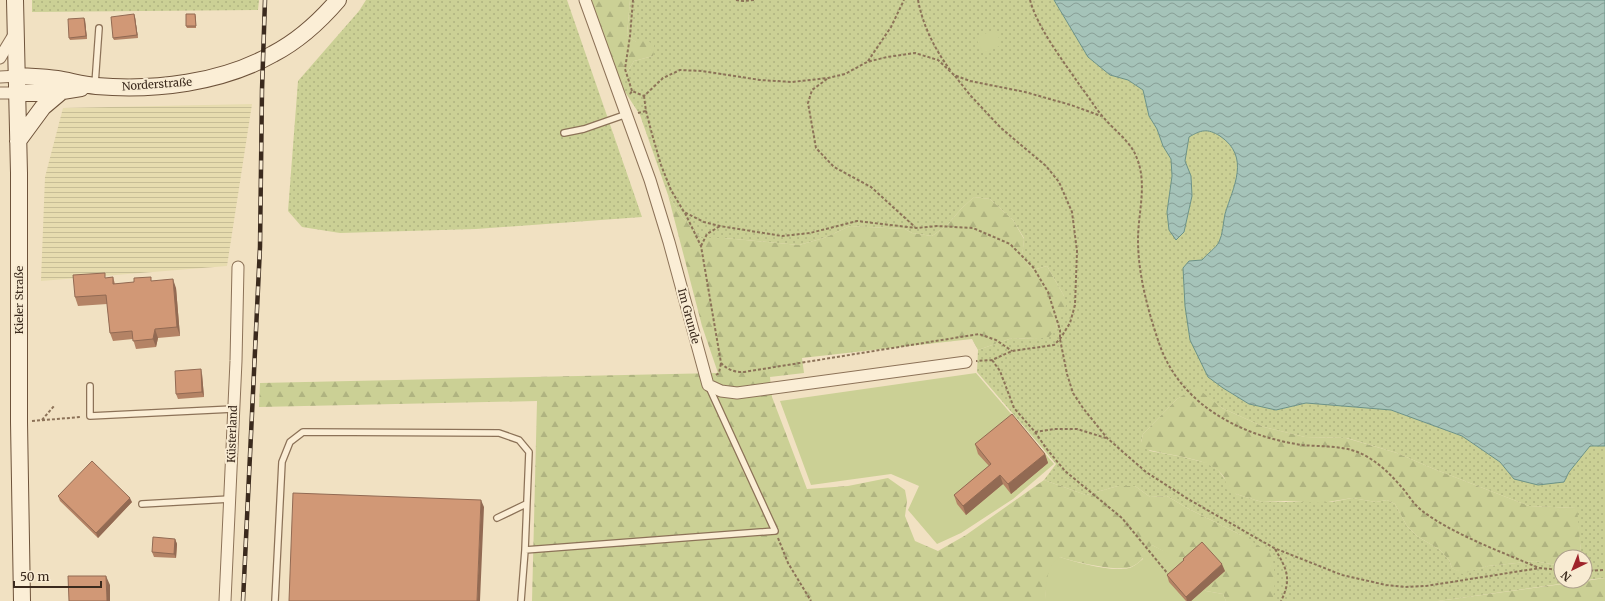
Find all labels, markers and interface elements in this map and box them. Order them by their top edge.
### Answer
street label: Norderstraße [121,75,193,93]
street label: Kieler Straße [12,266,26,334]
street label: Im Grunde [675,287,703,346]
street label: Küsterland [224,405,240,463]
north arrow [1553,549,1593,589]
scale bar [14,563,101,589]
text: N [1558,568,1574,584]
text: 50 m [20,569,49,584]

